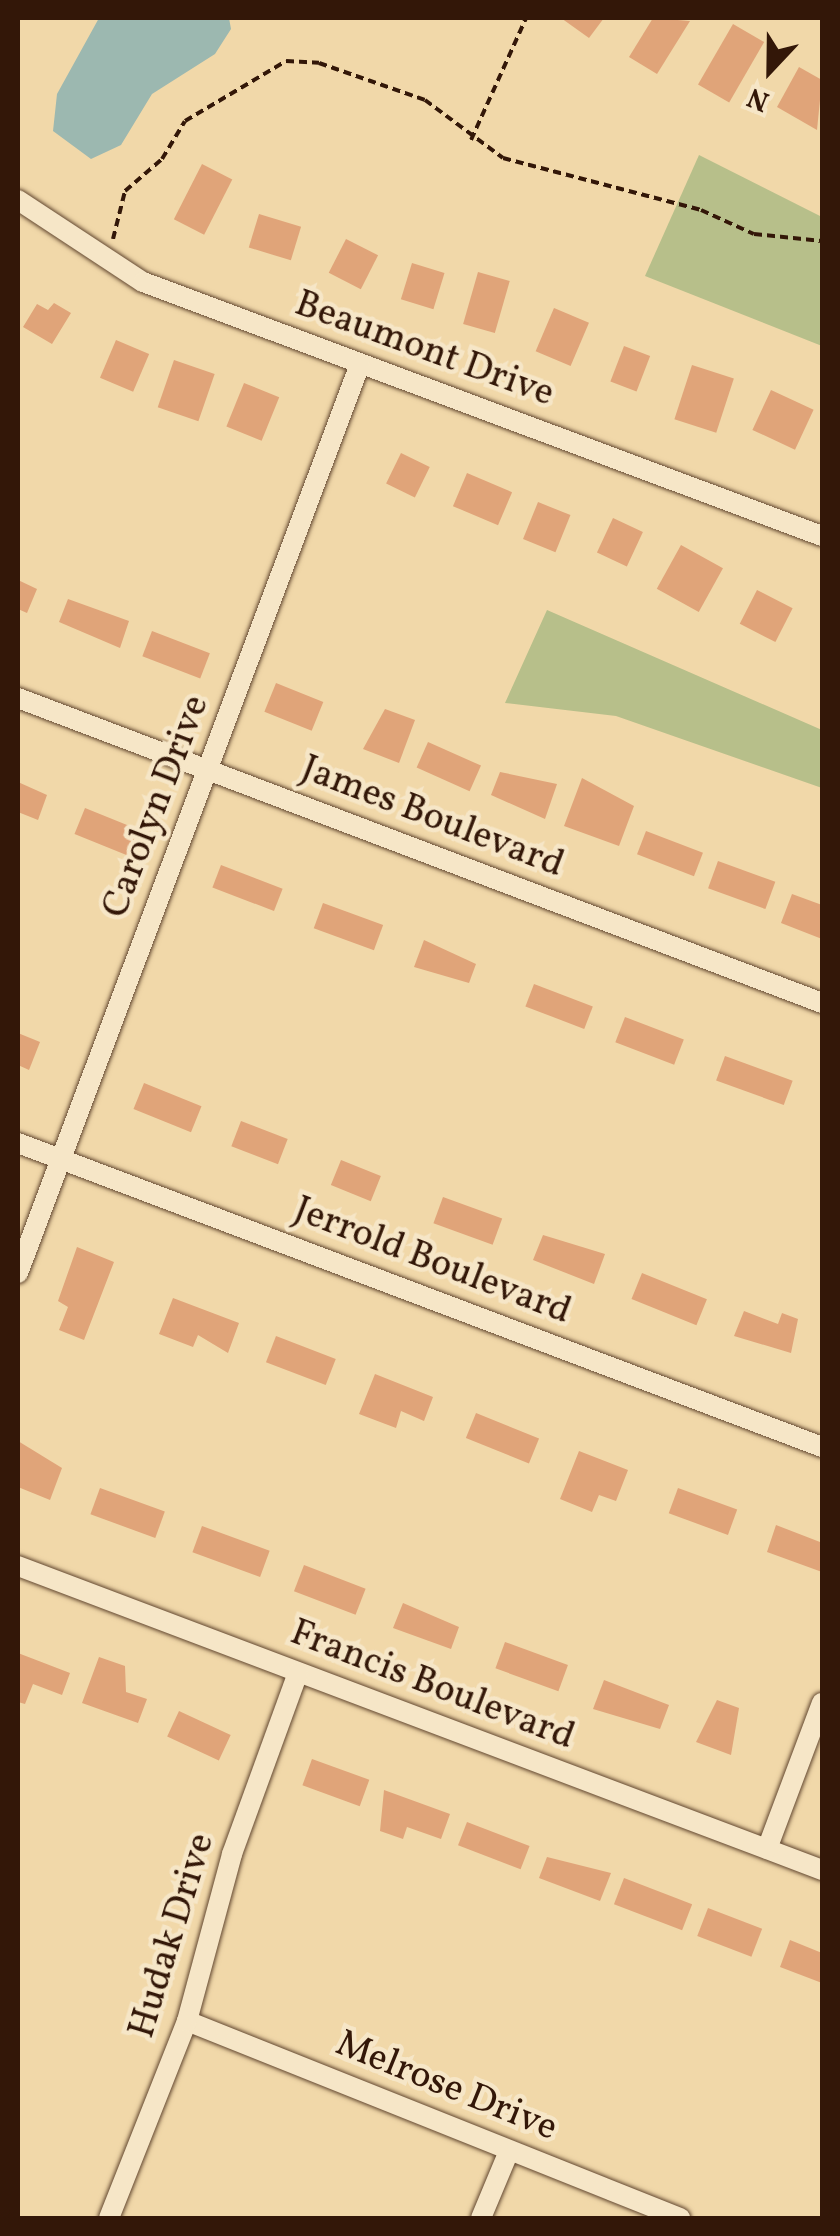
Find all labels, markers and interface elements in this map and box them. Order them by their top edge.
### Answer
north arrow [720,20,820,120]
text: N [742,76,775,120]
street label: Beaumont Drive [288,282,560,418]
street label: Carolyn Drive [94,689,220,925]
street label: James Boulevard [294,747,570,889]
street label: Jerrold Boulevard [287,1188,577,1336]
street label: Francis Boulevard [283,1611,581,1761]
street label: Hudak Drive [120,1828,226,2044]
street label: Melrose Drive [329,2022,563,2152]

